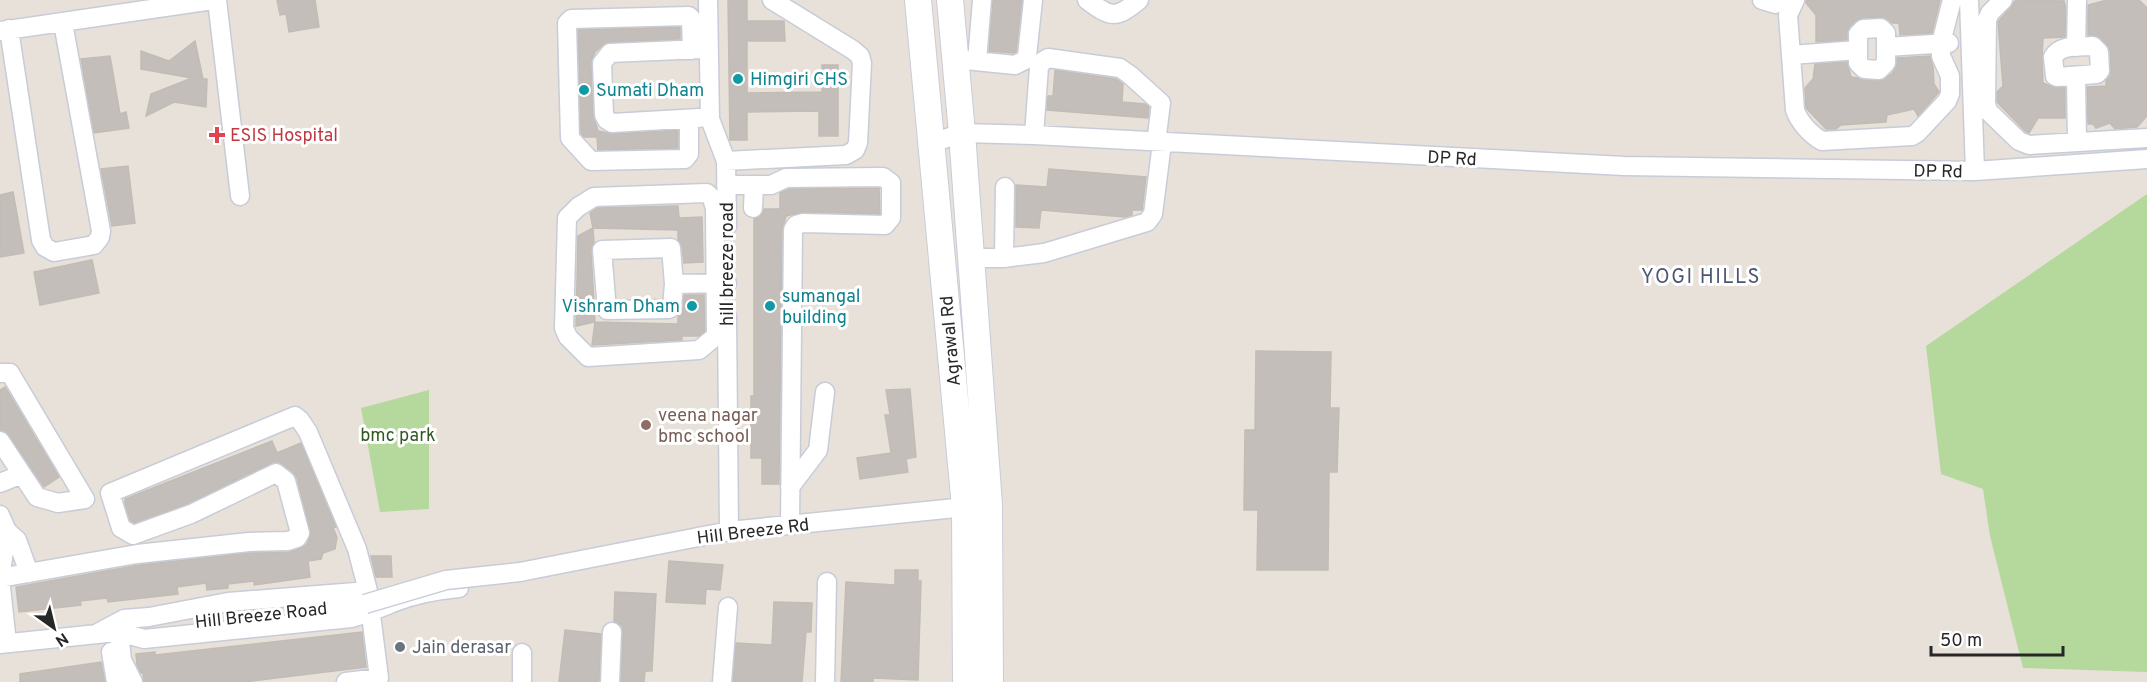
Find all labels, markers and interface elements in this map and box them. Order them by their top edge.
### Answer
place label: Himgiri CHS [750,69,848,92]
marker: Himgiri CHS [731,72,745,86]
place label: Sumati Dham [596,80,704,103]
marker: Sumati Dham [577,83,591,97]
place label: ESIS Hospital [230,125,338,148]
marker: ESIS Hospital [208,126,226,144]
street label: DP Rd [1427,147,1477,172]
street label: DP Rd [1913,161,1963,184]
street label: hill breeze road [717,202,740,326]
district label: YOGI HILLS [1641,265,1761,291]
place label: sumangal building [782,286,860,330]
street label: Agrawal Rd [936,295,967,387]
place label: Vishram Dham [562,296,680,319]
marker: Vishram Dham [685,299,699,313]
marker: sumangal building [763,299,777,313]
place label: veena nagar bmc school [658,405,758,449]
marker: veena nagar bmc school [639,418,653,432]
park label: bmc park [360,425,436,448]
street label: Hill Breeze Rd [696,514,811,551]
north arrow [24,598,84,658]
street label: Hill Breeze Road [194,598,329,635]
scale bar [1931,619,2063,657]
text: N [51,627,72,650]
text: 50 m [1940,630,1982,653]
place label: Jain derasar [412,637,511,660]
marker: Jain derasar [393,640,407,654]

